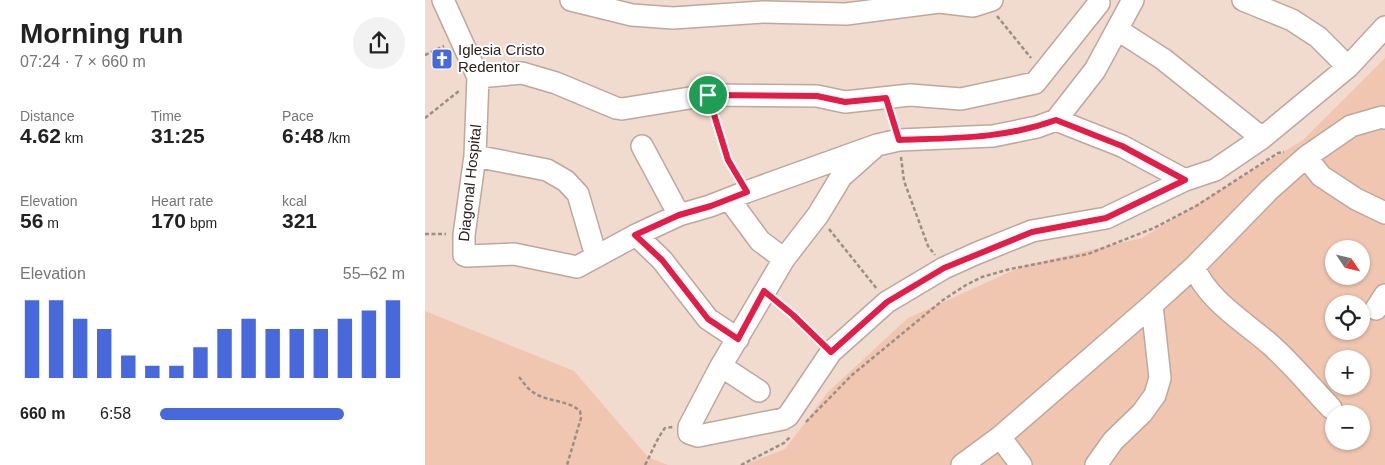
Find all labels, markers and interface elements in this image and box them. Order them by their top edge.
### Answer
button: share [353,17,405,69]
text: Morning run [20,18,183,49]
place label: Iglesia Cristo Redentor [458,41,545,75]
church icon: Iglesia Cristo Redentor [430,47,454,71]
text: 07:24 · 7 × 660 m [20,53,146,70]
pin [687,74,729,116]
icon: arrive [694,81,722,109]
text: Distance [20,108,74,124]
text: Time [151,108,182,124]
text: Pace [282,108,314,124]
text: 4.62 [20,124,61,147]
text: 31:25 [151,124,205,147]
text: 6:48 [282,124,324,147]
street label: Diagonal Hospital [455,124,484,242]
text: km [61,130,83,146]
text: /km [324,130,350,146]
text: Elevation [20,193,78,209]
text: Heart rate [151,193,213,209]
text: kcal [282,193,307,209]
text: 56 [20,209,43,232]
text: 170 [151,209,186,232]
text: 321 [282,209,317,232]
text: m [43,215,59,231]
text: bpm [186,215,217,231]
north arrow [1325,240,1370,285]
map controls [1325,240,1370,450]
text: Elevation [20,265,86,282]
text: 55–62 m [343,265,405,282]
button: locate [1325,295,1370,340]
button: + [1325,350,1370,395]
text: 660 m [20,405,65,422]
text: 6:58 [100,405,131,422]
button: − [1325,405,1370,450]

